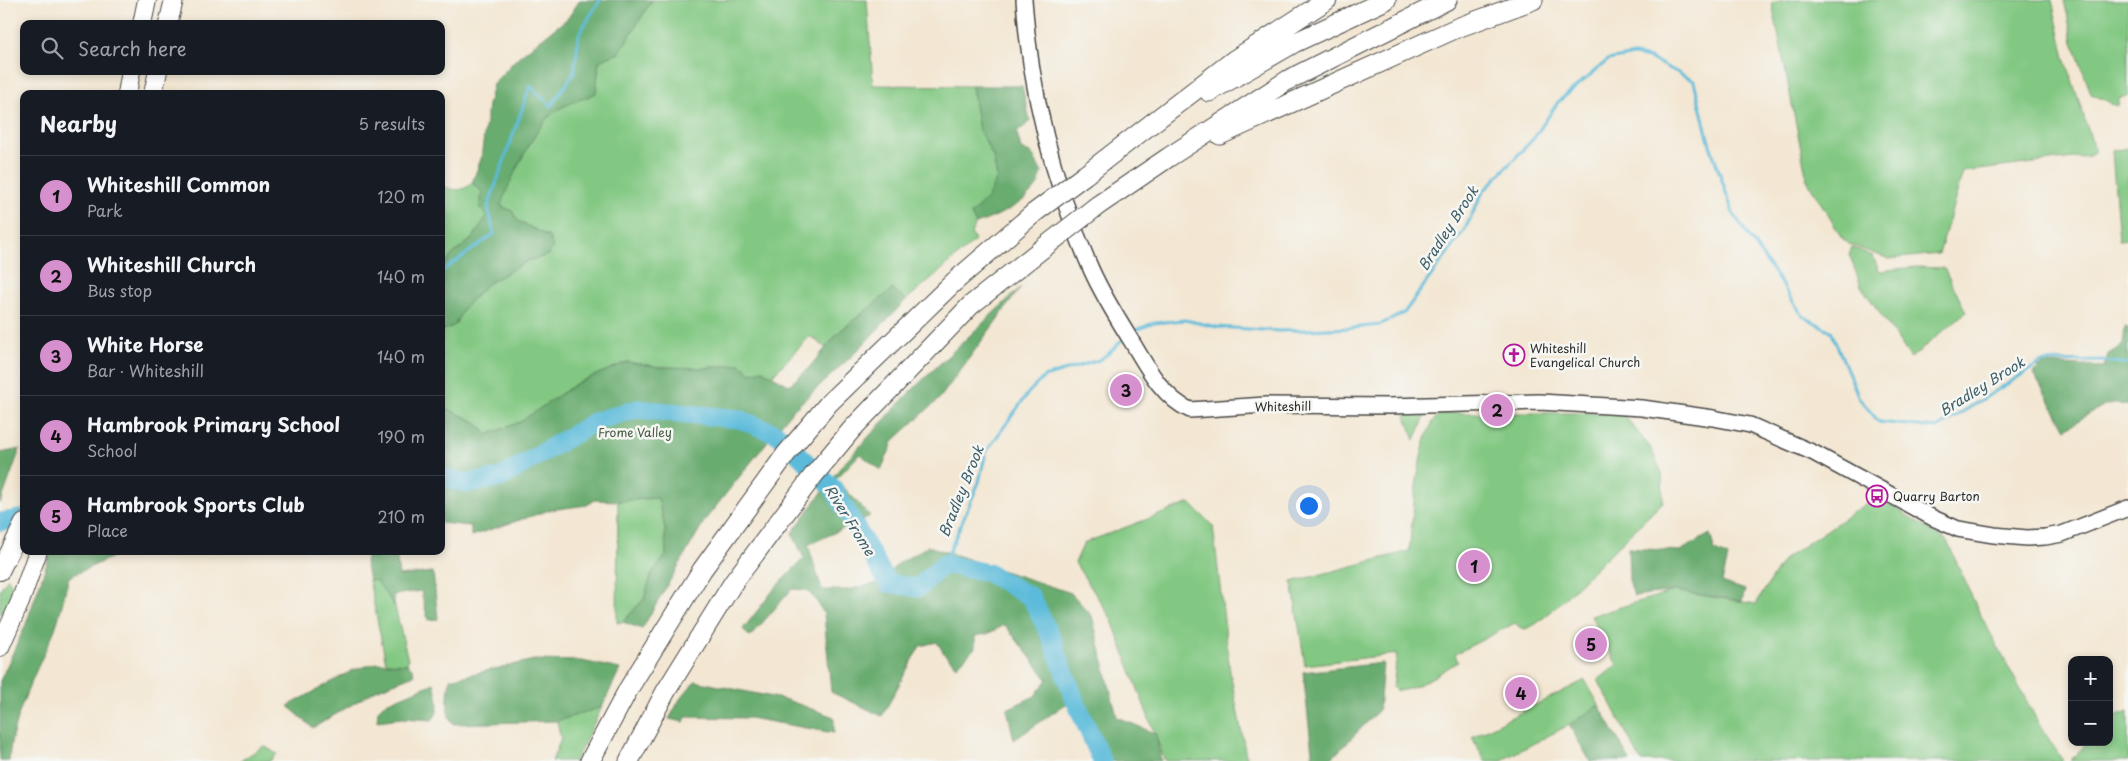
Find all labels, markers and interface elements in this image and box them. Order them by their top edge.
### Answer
search box [20,20,445,75]
icon: search [38,34,66,62]
text: Search here [78,34,187,62]
text: Nearby [40,107,117,139]
text: 5 results [358,111,425,135]
text: Whiteshill Common [87,170,270,198]
water label: Bradley Brook [1413,181,1484,274]
text: 1 [52,184,60,208]
text: 120 m [378,184,425,208]
text: Park [87,198,123,222]
text: Whiteshill Church [87,250,256,278]
text: 2 [50,264,62,288]
text: 140 m [377,264,425,288]
text: Bus stop [87,278,152,302]
text: White Horse [87,330,204,358]
place label: Whiteshill Evangelical Church [1530,339,1640,371]
church icon: Whiteshill Evangelical Church [1502,343,1526,367]
text: 3 [51,344,61,368]
text: 140 m [377,344,425,368]
water label: Bradley Brook [1935,351,2030,421]
text: Bar · Whiteshill [87,358,204,382]
pin: 3 [1110,371,1142,409]
pin: 2 [1481,391,1513,429]
street label: Whiteshill [1255,397,1311,415]
text: Hambrook Primary School [87,410,340,438]
park label: Frome Valley [598,423,672,441]
text: 4 [51,424,61,448]
text: 190 m [377,424,425,448]
text: School [87,438,137,462]
water label: Bradley Brook [933,441,989,540]
water label: River Frome [820,480,881,561]
bus stop icon: Quarry Barton [1865,484,1889,508]
place label: Quarry Barton [1893,487,1980,505]
text: Hambrook Sports Club [87,490,305,518]
your location [1296,493,1322,519]
text: 5 [51,504,61,528]
text: 210 m [377,504,425,528]
text: Place [87,518,128,542]
pin: 1 [1458,547,1490,585]
pin: 5 [1575,625,1607,663]
map controls [2068,656,2113,746]
button: + [2068,656,2113,701]
pin: 4 [1505,674,1537,712]
button: − [2068,701,2113,746]

